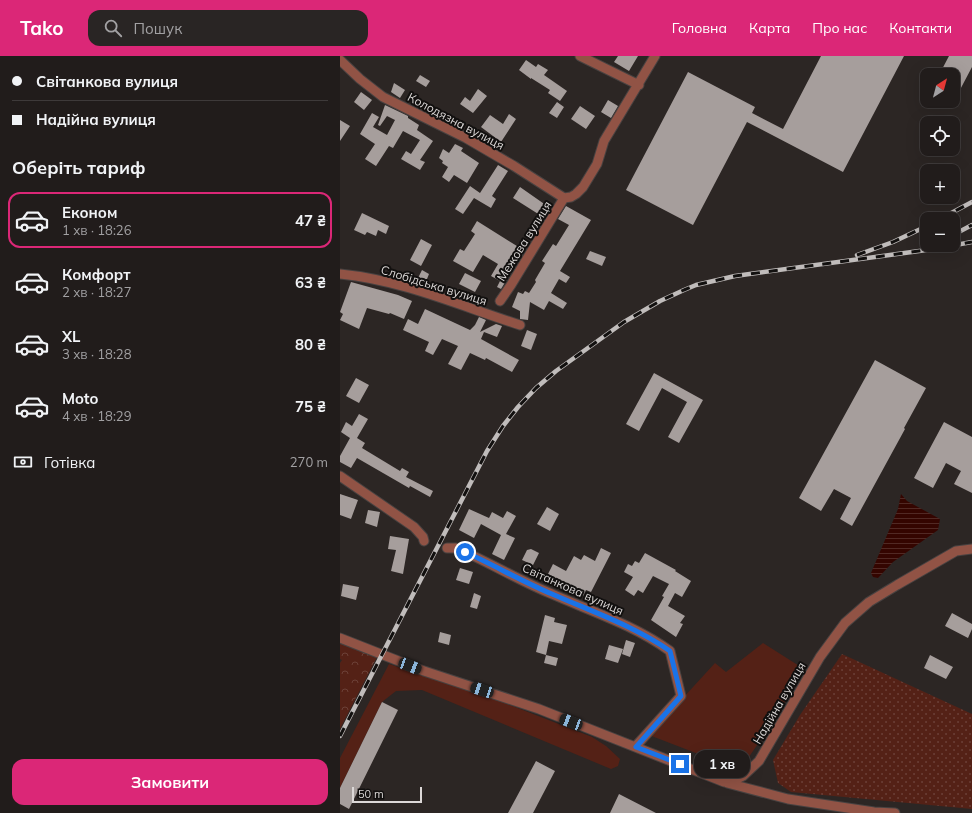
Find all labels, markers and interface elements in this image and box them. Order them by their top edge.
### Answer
search box [88,10,368,46]
text: Tako [20,16,64,40]
icon: search [102,17,124,39]
text: Пошук [134,19,182,38]
text: Головна [672,19,727,37]
text: Карта [749,19,790,37]
text: Про нас [812,19,867,37]
text: Контакти [889,19,952,37]
north arrow [920,68,960,108]
map controls [920,68,960,252]
text: Світанкова вулиця [36,72,178,91]
street label: Колодязна вулиця [405,89,507,153]
text: Надійна вулиця [36,110,156,129]
button: locate [920,116,960,156]
text: Оберіть тариф [12,156,145,179]
button: + [920,164,960,204]
street label: Межова вулиця [493,198,555,284]
icon: car [14,202,50,238]
text: Економ [62,203,117,222]
text: 47 ₴ [295,211,326,230]
button: − [920,212,960,252]
text: 1 хв · 18:26 [62,222,131,238]
street label: Слобідська вулиця [379,262,489,308]
icon: car [14,264,50,300]
text: Комфорт [62,265,131,284]
text: 63 ₴ [295,273,326,292]
text: 2 хв · 18:27 [62,284,131,300]
icon: car [14,326,50,362]
text: XL [62,327,80,346]
text: 80 ₴ [295,335,326,354]
text: 3 хв · 18:28 [62,346,131,362]
icon: car [14,388,50,424]
text: Moto [62,389,98,408]
text: 75 ₴ [295,397,326,416]
text: 4 хв · 18:29 [62,408,131,424]
icon: cash [12,451,34,473]
text: Готівка [44,453,95,472]
text: 270 m [290,454,328,470]
route start [456,543,474,561]
street label: Світанкова вулиця [520,560,626,618]
car [397,656,423,676]
street label: Надійна вулиця [749,659,809,747]
car [469,681,495,699]
car [558,712,584,732]
callout: 1 хв [694,750,750,778]
route end [671,755,689,773]
text: 1 хв [709,756,735,772]
button: Замовити [12,759,328,805]
scale bar [352,785,422,804]
text: 50 m [358,787,384,801]

